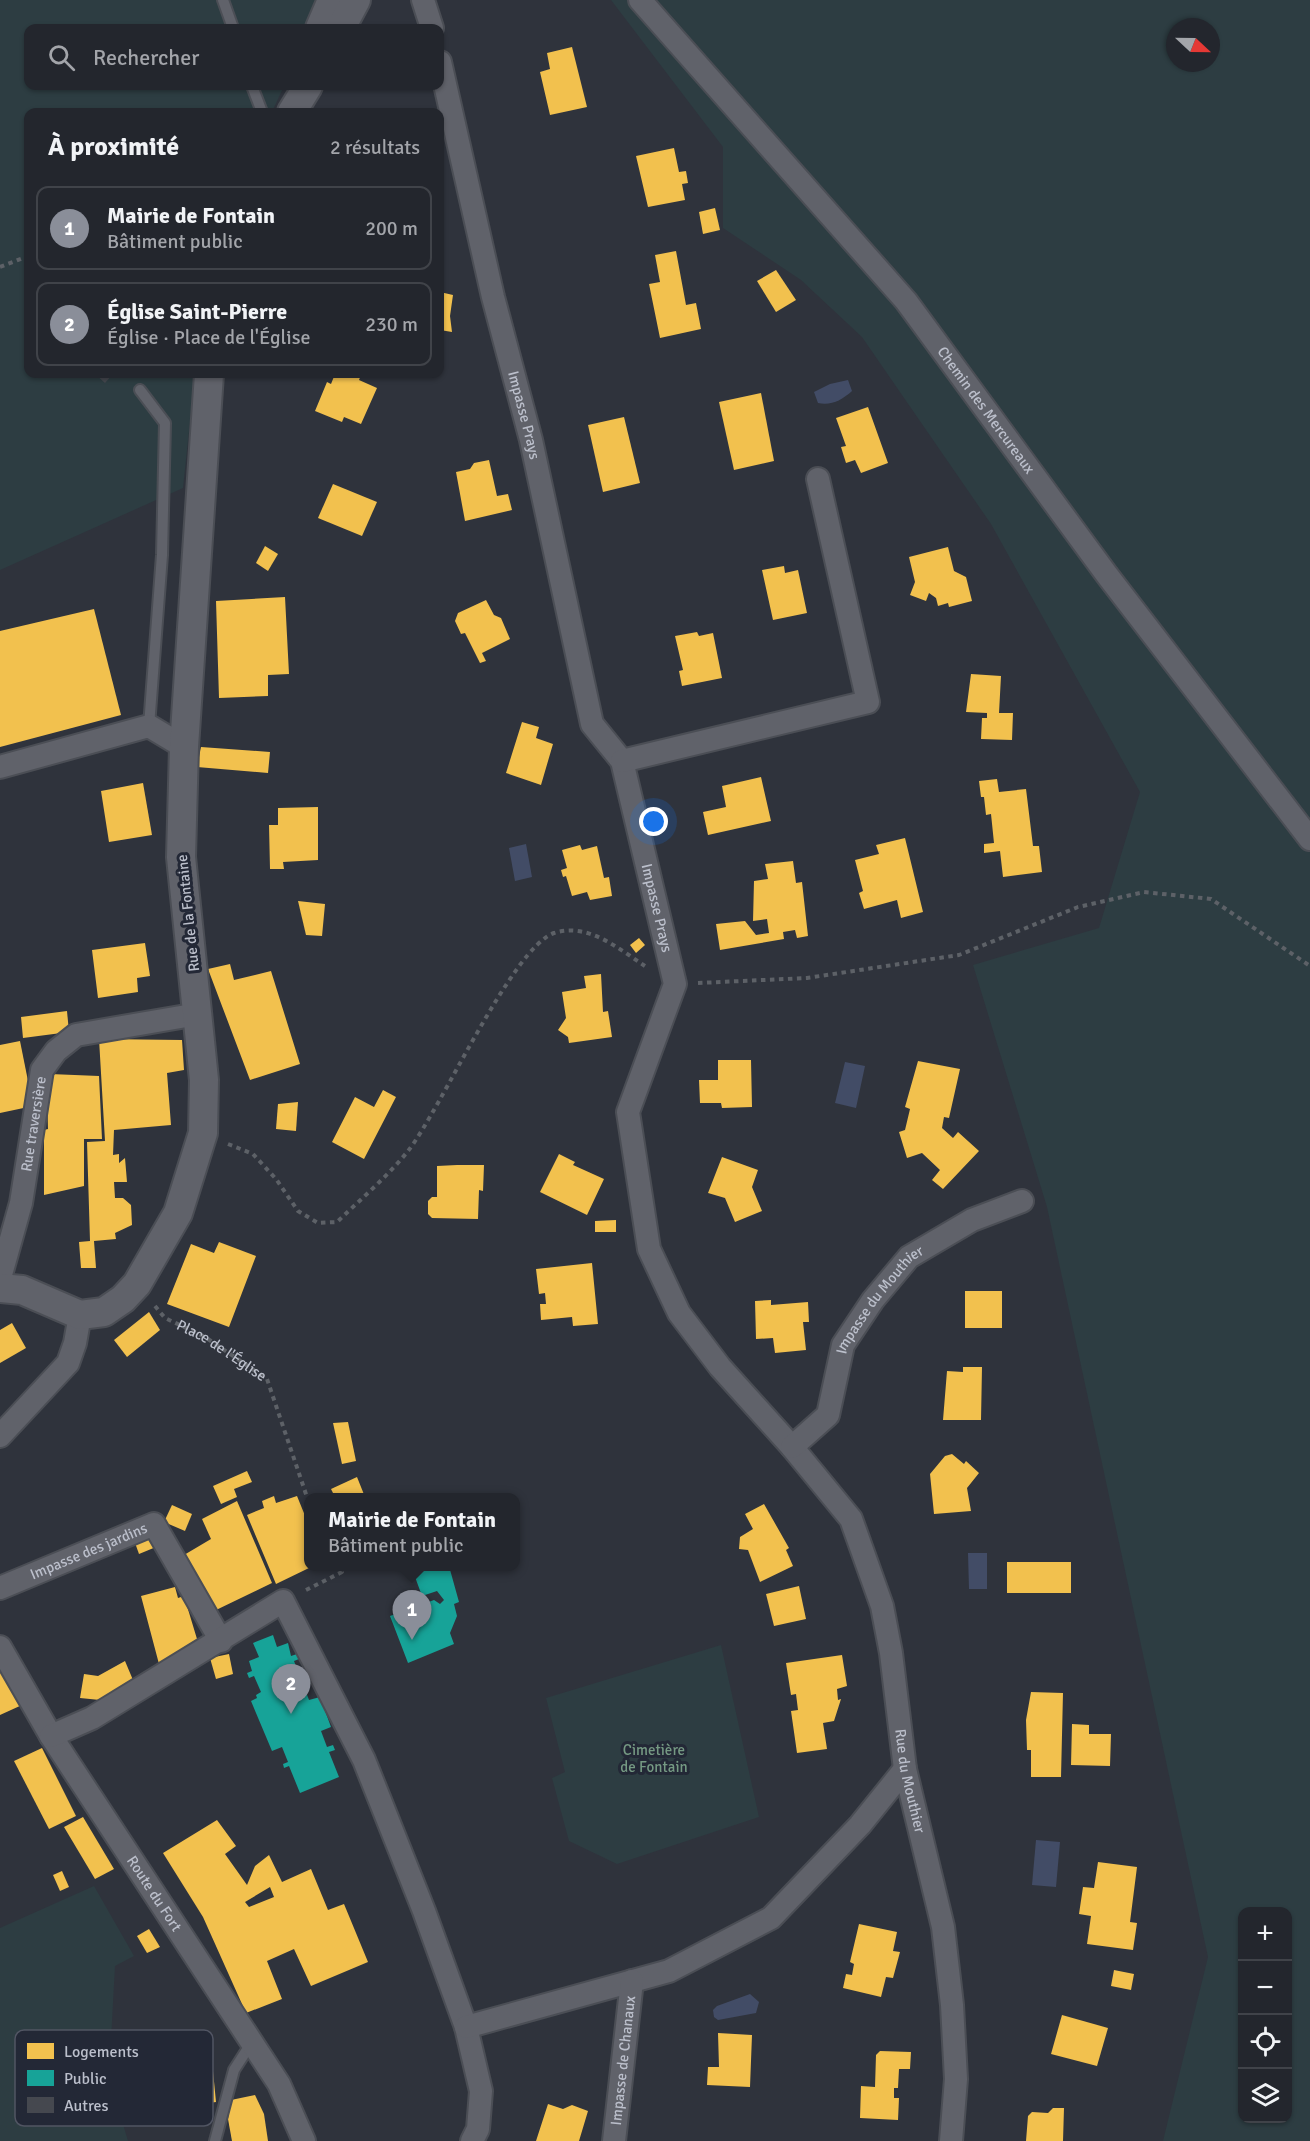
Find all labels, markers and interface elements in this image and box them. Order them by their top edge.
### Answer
north arrow [1166,18,1220,72]
search box [24,24,444,90]
icon: search [45,41,78,74]
text: Rechercher [93,44,199,71]
text: À proximité [48,131,179,163]
text: 2 résultats [330,135,420,160]
text: Mairie de Fontain [107,202,275,229]
text: 1 [64,216,75,241]
text: 200 m [365,216,418,241]
text: Bâtiment public [107,229,243,254]
text: Église Saint-Pierre [107,298,287,325]
text: 2 [64,312,75,337]
text: 230 m [365,312,418,337]
text: Église · Place de l'Église [107,325,311,350]
street label: Chemin des Mercureaux [933,343,1039,477]
street label: Impasse Prays [504,369,544,461]
your location [639,807,668,836]
street label: Rue de la Fontaine [173,853,203,973]
street label: Impasse Prays [638,862,676,955]
street label: Rue traversière [17,1075,50,1173]
street label: Impasse du Mouthier [832,1241,927,1355]
street label: Place de l'Église [174,1316,270,1385]
popup [304,1493,520,1571]
text: Mairie de Fontain [328,1506,496,1533]
street label: Impasse des jardins [27,1519,150,1583]
text: Bâtiment public [328,1533,464,1558]
pin: 1 [392,1590,432,1640]
pin: 2 [272,1664,310,1714]
street label: Rue du Mouthier [891,1728,929,1835]
park label: Cimetière de Fontain [620,1741,688,1776]
street label: Route du Fort [123,1852,186,1935]
map controls [1238,1907,1292,2123]
button: + [1238,1907,1292,1961]
button: − [1238,1961,1292,2015]
street label: Impasse de Chanaux [607,1995,639,2126]
button: locate [1238,2015,1292,2069]
legend [15,2030,213,2126]
text: Logements [64,2042,139,2062]
text: Public [64,2069,107,2089]
button: layers [1238,2069,1292,2123]
text: Autres [64,2096,109,2116]

